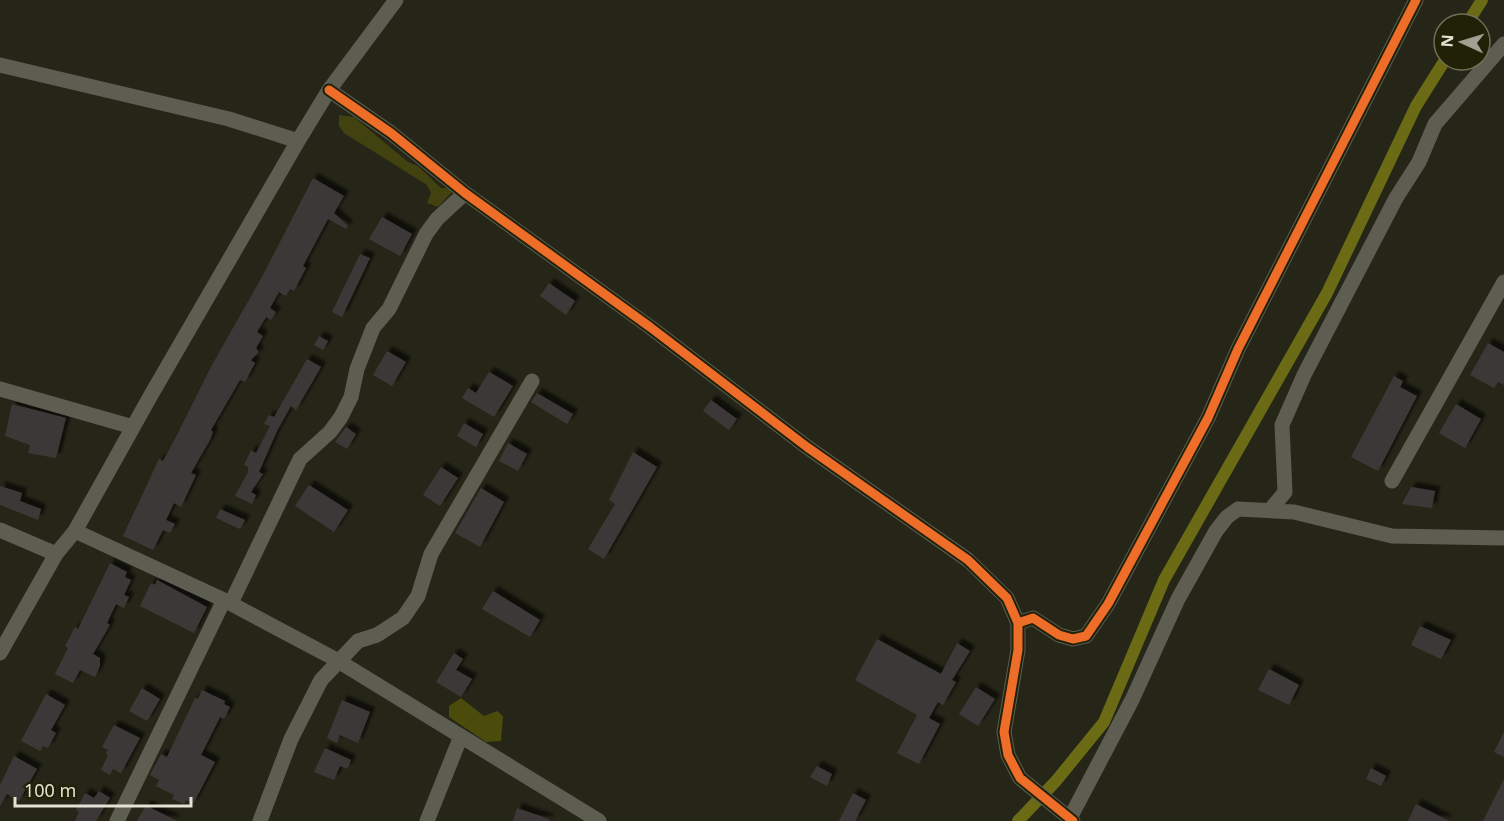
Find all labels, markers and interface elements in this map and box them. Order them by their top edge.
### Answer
north arrow [1432,12,1492,72]
text: N [1436,34,1458,48]
scale bar [15,770,190,808]
text: 100 m [24,778,76,802]

